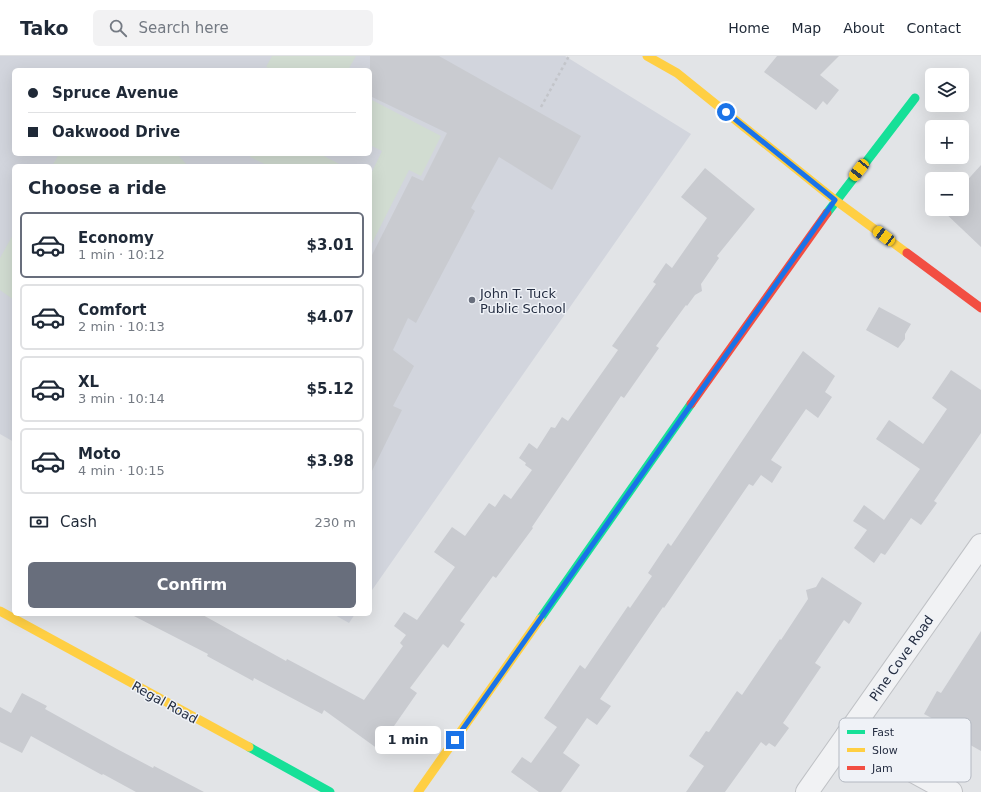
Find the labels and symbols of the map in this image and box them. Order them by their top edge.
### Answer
route start [717,103,735,121]
car [847,157,871,183]
car [871,224,897,248]
place label: John T. Tuck Public School [479,286,566,316]
marker: John T. Tuck Public School [467,295,477,305]
street label: Pine Cove Road [866,613,937,704]
street label: Regal Road [129,678,200,727]
legend [839,718,971,782]
callout: 1 min [375,726,441,754]
text: Fast [872,726,895,739]
route end [446,731,464,749]
text: Slow [872,744,898,757]
text: Jam [871,762,893,775]

